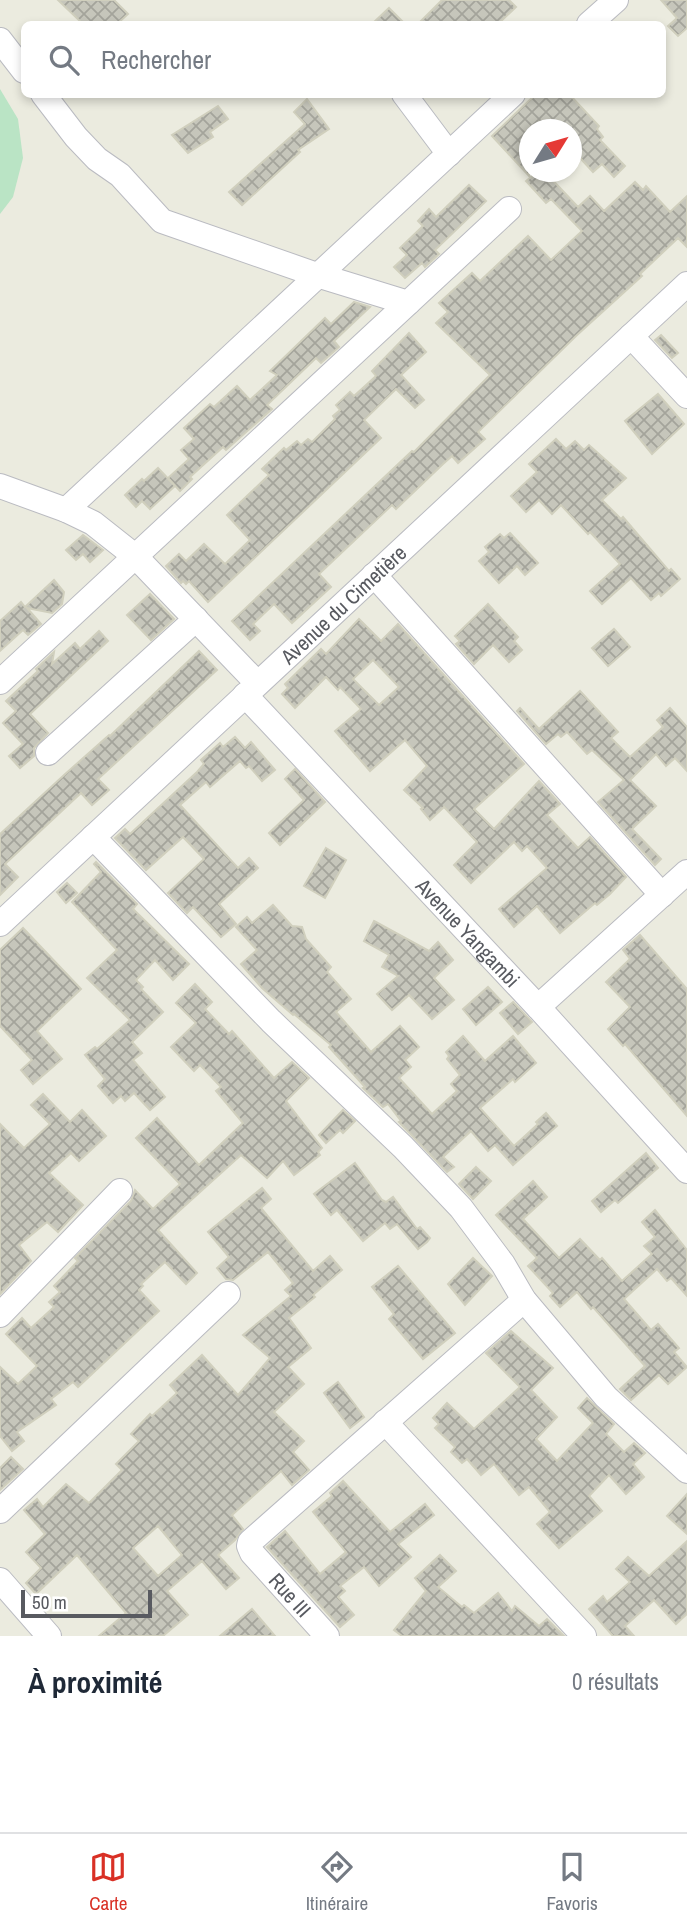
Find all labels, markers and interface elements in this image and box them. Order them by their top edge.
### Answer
search box [21,21,666,98]
icon: search [45,41,83,79]
text: Rechercher [101,42,211,77]
north arrow [519,119,582,182]
street label: Avenue du Cimetière [273,538,413,671]
street label: Avenue Yangambi [409,871,527,994]
street label: Rue III [262,1566,318,1624]
scale bar [21,1587,152,1619]
text: 50 m [32,1589,67,1615]
text: À proximité [28,1662,162,1702]
text: 0 résultats [572,1666,659,1697]
tab: Carte [89,1848,127,1916]
tab: Itinéraire [306,1848,368,1916]
tab: Favoris [547,1848,598,1916]

